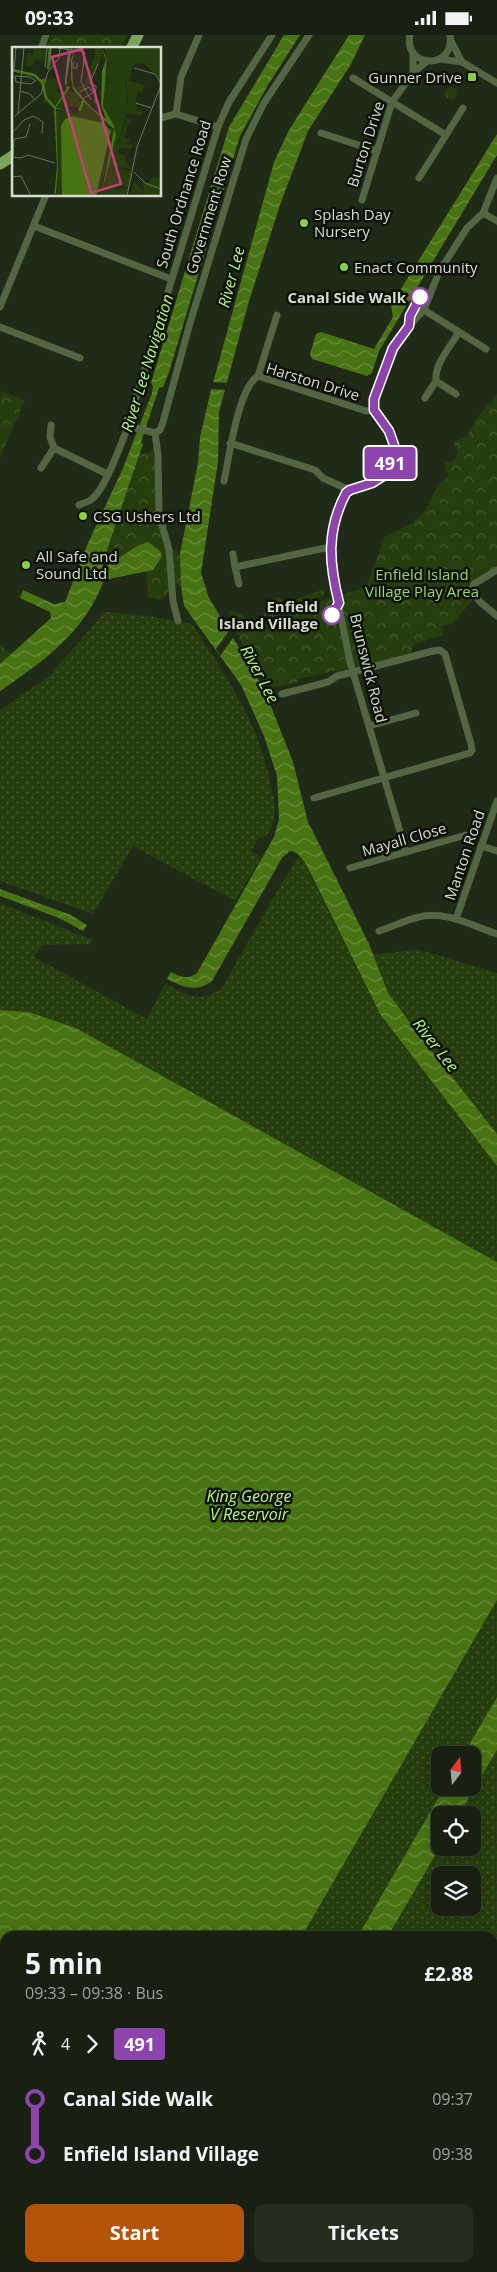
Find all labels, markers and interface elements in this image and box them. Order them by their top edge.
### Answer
text: 09:33 [25,5,74,31]
inset map [12,47,161,196]
place label: Gunner Drive [368,67,462,87]
marker: Gunner Drive [466,71,478,83]
street label: Burton Drive [342,98,388,190]
street label: South Ordnance Road [151,117,215,271]
street label: Government Row [181,153,235,276]
place label: Splash Day Nursery [314,204,391,241]
marker: Splash Day Nursery [298,217,310,229]
water label: River Lee [212,244,250,310]
place label: Enact Community [354,257,478,277]
marker: Enact Community [338,261,350,273]
place label: Canal Side Walk [287,287,407,307]
marker: Canal Side Walk [410,287,430,307]
water label: River Lee Navigation [116,291,178,435]
street label: Harston Drive [264,357,362,405]
line badge: 491 [361,447,419,479]
text: 491 [375,451,405,475]
place label: CSG Ushers Ltd [93,506,201,526]
marker: CSG Ushers Ltd [77,510,89,522]
place label: All Safe and Sound Ltd [36,546,118,583]
marker: All Safe and Sound Ltd [20,559,32,571]
park label: Enfield Island Village Play Area [365,564,479,601]
place label: Enfield Island Village [219,596,318,633]
marker: Enfield Island Village [322,605,342,625]
street label: Brunswick Road [346,611,392,725]
water label: River Lee [236,641,284,707]
street label: Manton Road [439,807,489,903]
street label: Mayall Close [359,817,449,861]
water label: River Lee [408,1014,464,1076]
water label: King George V Reservoir [206,1485,292,1525]
north arrow [431,1746,481,1796]
map controls [431,1746,481,1916]
button: locate [431,1806,481,1856]
button: layers [431,1866,481,1916]
text: 5 min [25,1944,103,1982]
text: £2.88 [424,1961,473,1987]
text: 09:33 – 09:38 · Bus [25,1982,163,2004]
icon: walk [25,2030,53,2058]
icon: forward [78,2030,106,2058]
text: 491 [124,2032,155,2056]
text: 4 [61,2033,70,2055]
text: Canal Side Walk [63,2086,213,2112]
text: 09:37 [432,2088,473,2110]
text: Enfield Island Village [63,2141,259,2167]
text: 09:38 [432,2143,473,2165]
button: Start [25,2204,244,2262]
button: Tickets [254,2204,473,2262]

